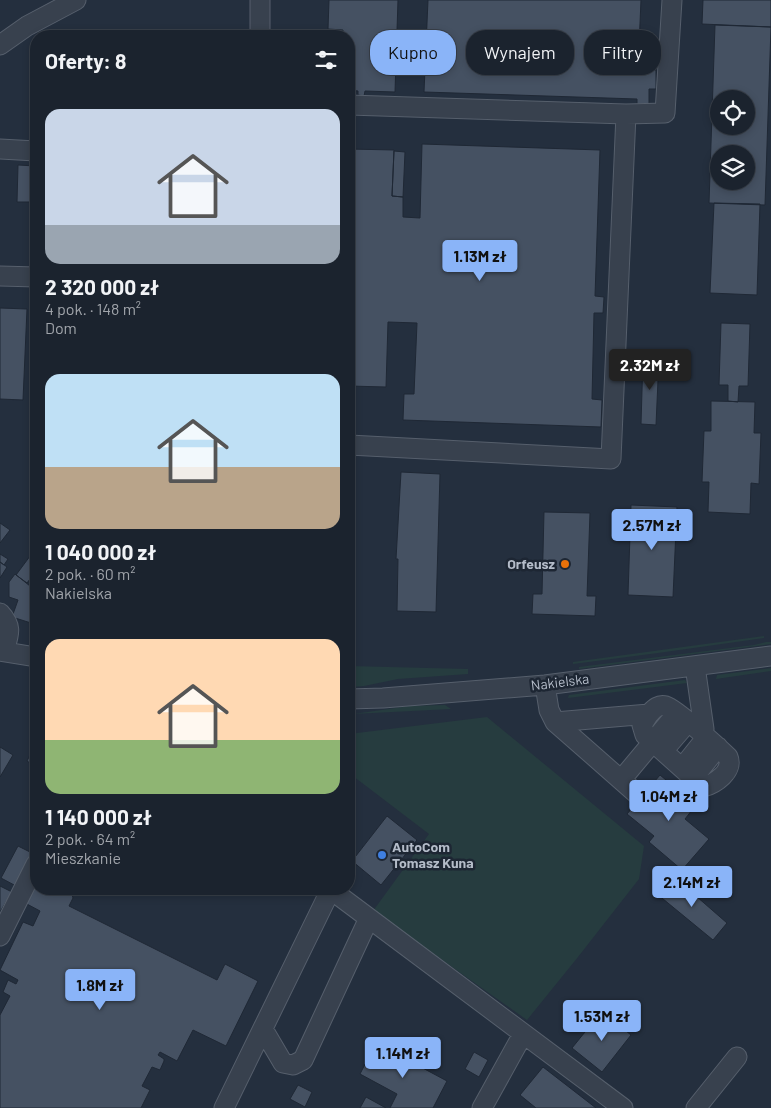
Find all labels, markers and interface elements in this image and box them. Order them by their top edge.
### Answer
chip: Kupno [370,30,456,75]
chip: Wynajem [466,30,574,75]
chip: Filtry [584,30,661,75]
icon: filters [312,46,340,74]
text: Oferty: 8 [45,48,126,73]
map controls [710,90,755,190]
button: locate [710,90,755,135]
icon: home [148,141,238,231]
button: layers [710,145,755,190]
pin: 1.13M zł [428,240,532,282]
text: 1.13M zł [453,246,507,265]
text: 2 320 000 zł [45,274,159,299]
text: 4 pok. · 148 m² [45,299,141,318]
text: Dom [45,318,77,337]
pin: 2.32M zł [598,348,702,391]
text: 2.32M zł [620,355,680,374]
icon: home [148,406,238,496]
pin: 2.57M zł [600,508,704,551]
text: 2.57M zł [623,515,681,534]
text: 1 040 000 zł [45,539,156,564]
place label: Orfeusz [507,555,556,572]
marker: Orfeusz [559,558,571,570]
text: 2 pok. · 60 m² [45,564,135,583]
text: Nakielska [45,583,112,602]
street label: Nakielska [530,669,590,694]
icon: home [148,671,238,761]
pin: 1.04M zł [617,780,721,822]
text: 1.04M zł [640,786,698,805]
text: 1 140 000 zł [45,804,152,829]
text: 2 pok. · 64 m² [45,829,135,848]
place label: AutoCom Tomasz Kuna [392,838,474,871]
text: Mieszkanie [45,848,121,867]
marker: AutoCom Tomasz Kuna [376,849,388,861]
pin: 2.14M zł [640,866,744,908]
text: 2.14M zł [663,872,721,891]
pin: 1.8M zł [54,968,146,1011]
text: 1.8M zł [76,975,124,994]
pin: 1.53M zł [550,1000,654,1042]
text: 1.53M zł [574,1006,630,1025]
pin: 1.14M zł [351,1036,455,1079]
text: 1.14M zł [376,1043,430,1062]

